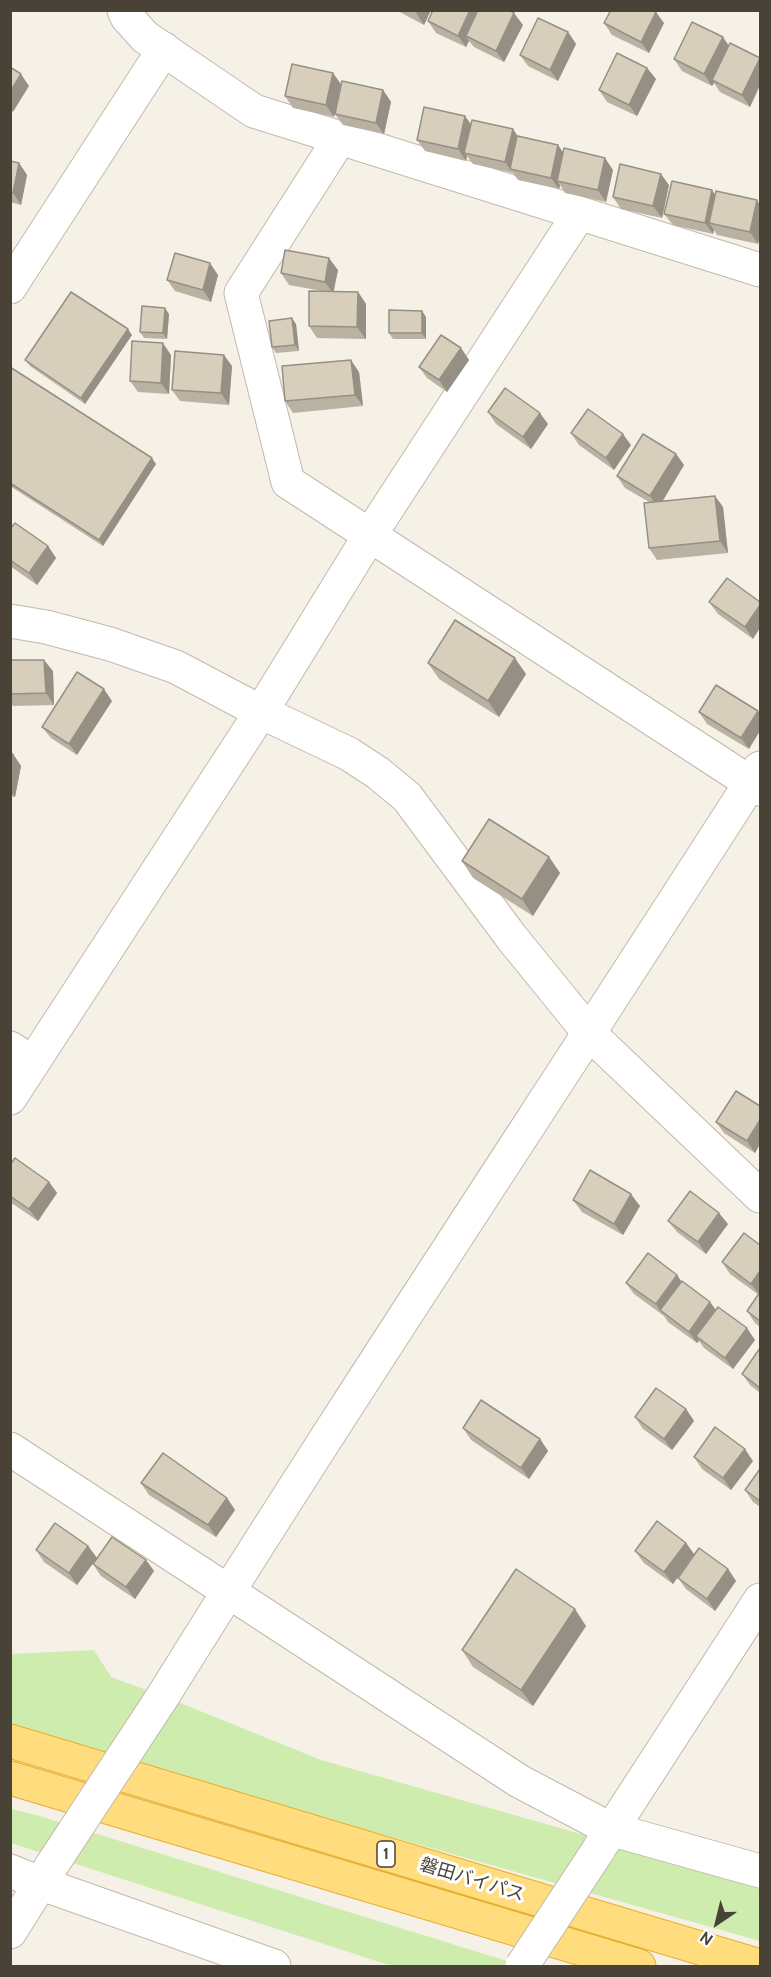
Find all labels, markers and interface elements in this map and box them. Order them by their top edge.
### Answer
road number: 1 [377,1841,395,1867]
street label: 磐田バイパス [417,1854,527,1906]
north arrow [687,1893,747,1953]
text: N [696,1927,716,1949]

